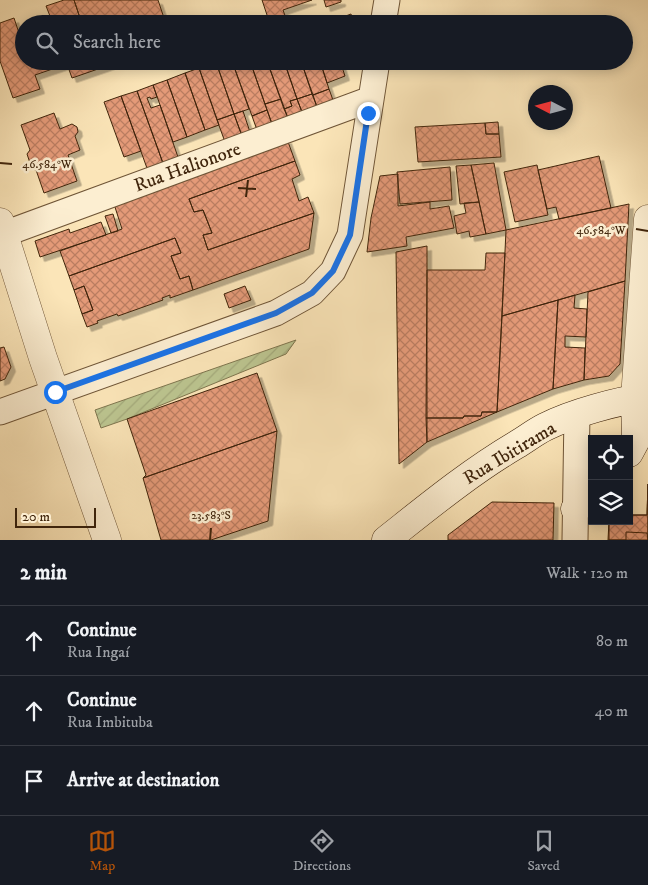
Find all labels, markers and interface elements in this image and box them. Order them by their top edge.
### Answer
search box [15,15,633,70]
icon: search [33,29,61,57]
text: Search here [73,31,161,54]
north arrow [528,85,573,130]
route end [357,102,380,125]
street label: Rua Halionore [131,137,244,197]
text: 46.584°W [22,157,73,172]
text: 46.584°W [576,223,627,238]
route start [44,381,67,404]
street label: Rua Ibitirama [459,417,560,490]
map controls [588,435,633,525]
button: locate [588,435,633,480]
button: layers [588,480,633,525]
scale bar [15,505,96,528]
text: 20 m [22,508,50,526]
text: 23.583°S [191,508,231,523]
text: 2 min [20,560,67,586]
text: Walk · 120 m [546,563,628,583]
text: Continue [67,619,137,642]
icon: ahead [20,627,48,655]
text: 80 m [596,631,628,651]
text: Rua Ingaí [67,642,129,662]
text: Continue [67,689,137,712]
icon: ahead [20,697,48,725]
text: 40 m [595,701,628,721]
text: Rua Imbituba [67,712,153,732]
icon: arrive [20,767,48,795]
text: Arrive at destination [67,769,219,792]
tab: Map [88,827,116,875]
tab: Directions [293,827,351,875]
tab: Saved [528,827,560,875]

